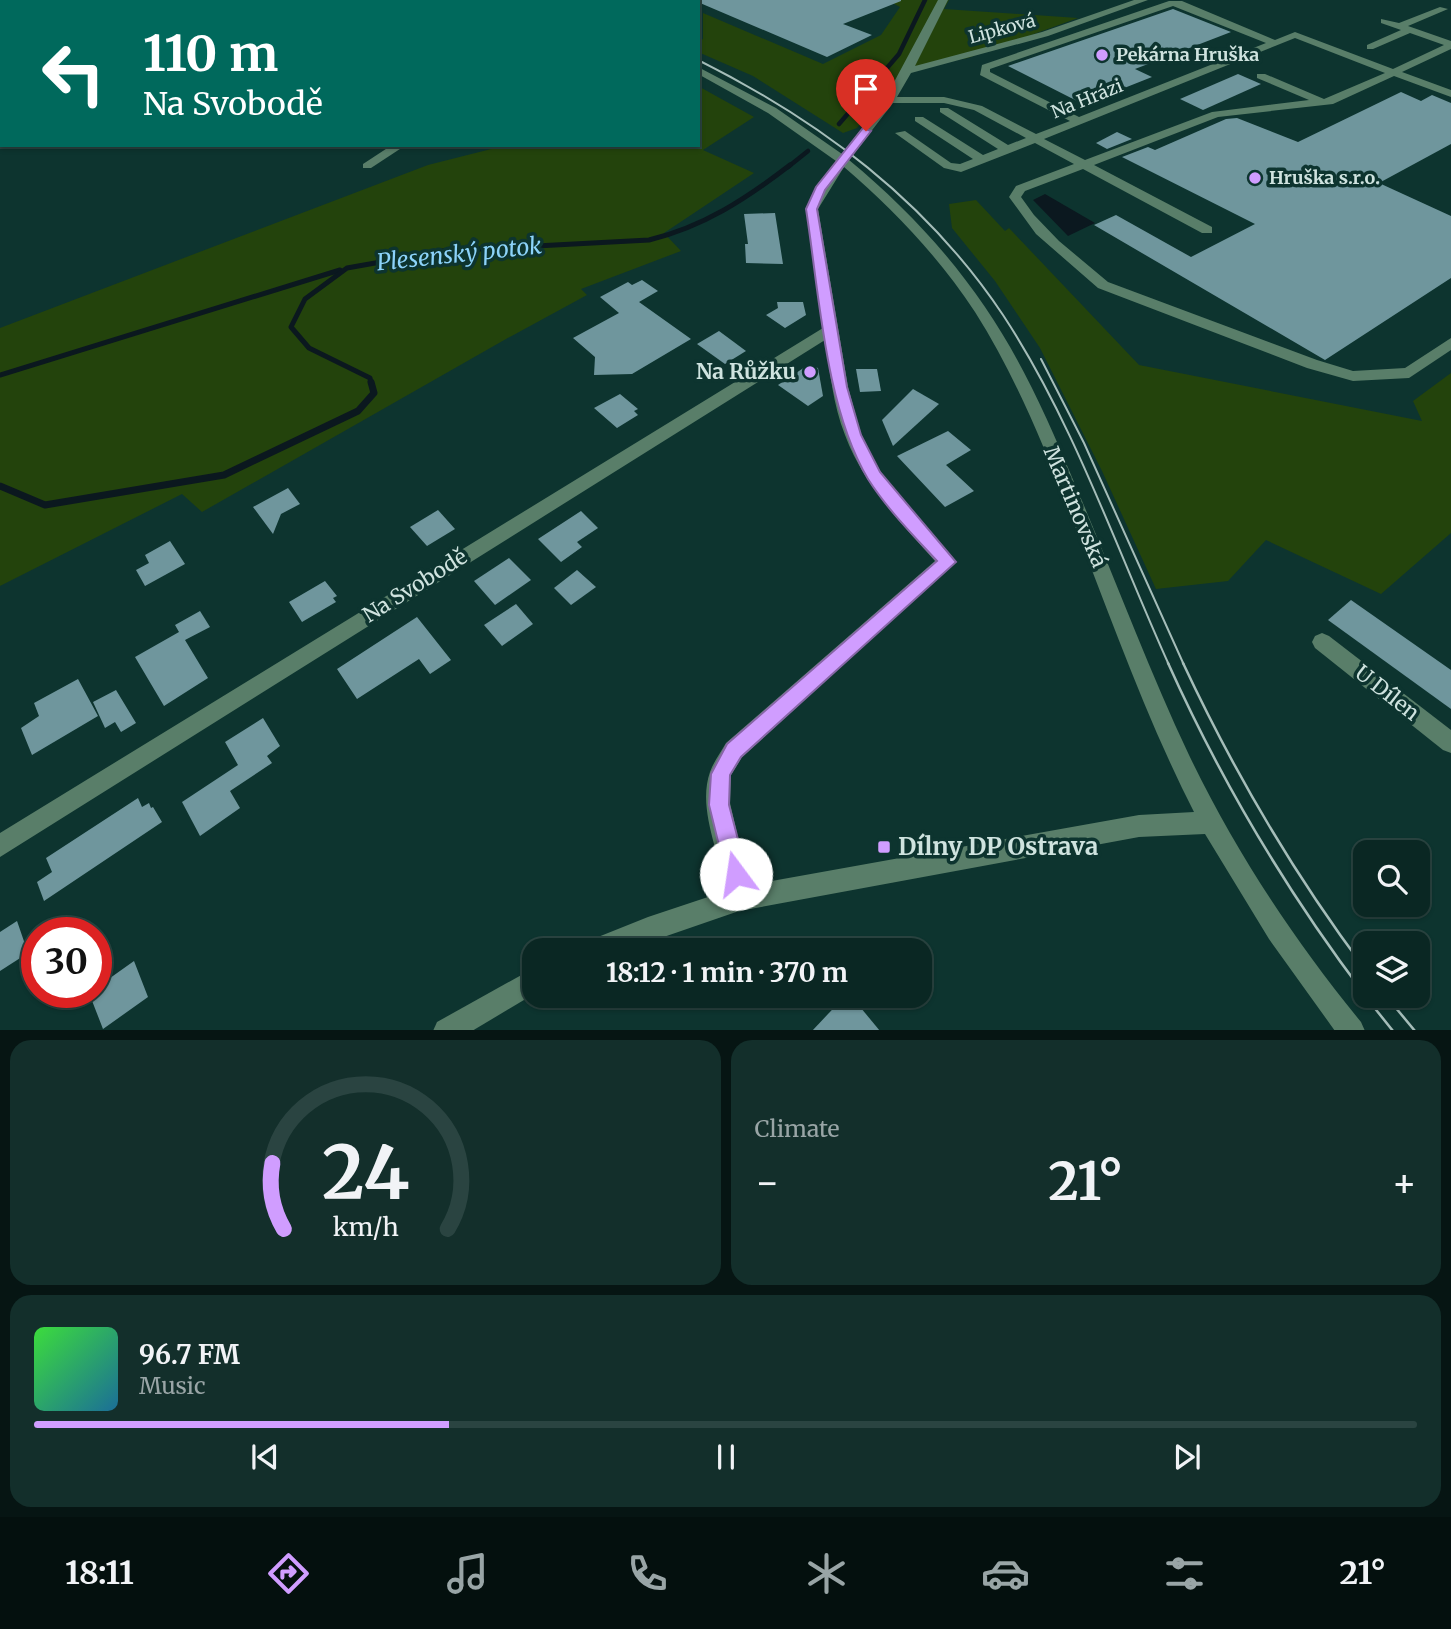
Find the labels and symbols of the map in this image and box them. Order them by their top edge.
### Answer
street label: Lipková [966,8,1038,49]
place label: Pekárna Hruška [1116,43,1259,66]
marker: Pekárna Hruška [1094,47,1110,63]
pin [836,59,896,131]
street label: Na Hrázi [1048,74,1126,123]
place label: Hruška s.r.o. [1269,166,1380,189]
marker: Hruška s.r.o. [1247,170,1263,186]
water label: Plesenský potok [375,230,543,277]
place label: Na Růžku [696,358,796,385]
marker: Na Růžku [802,364,818,380]
street label: Martinovská [1038,442,1113,572]
street label: Na Svobodě [358,543,472,628]
street label: U Dílen [1350,659,1425,726]
place label: Dílny DP Ostrava [898,831,1098,862]
position arrow [699,837,773,911]
marker: Dílny DP Ostrava [876,839,892,855]
speed limit sign: 30 [21,917,112,1008]

